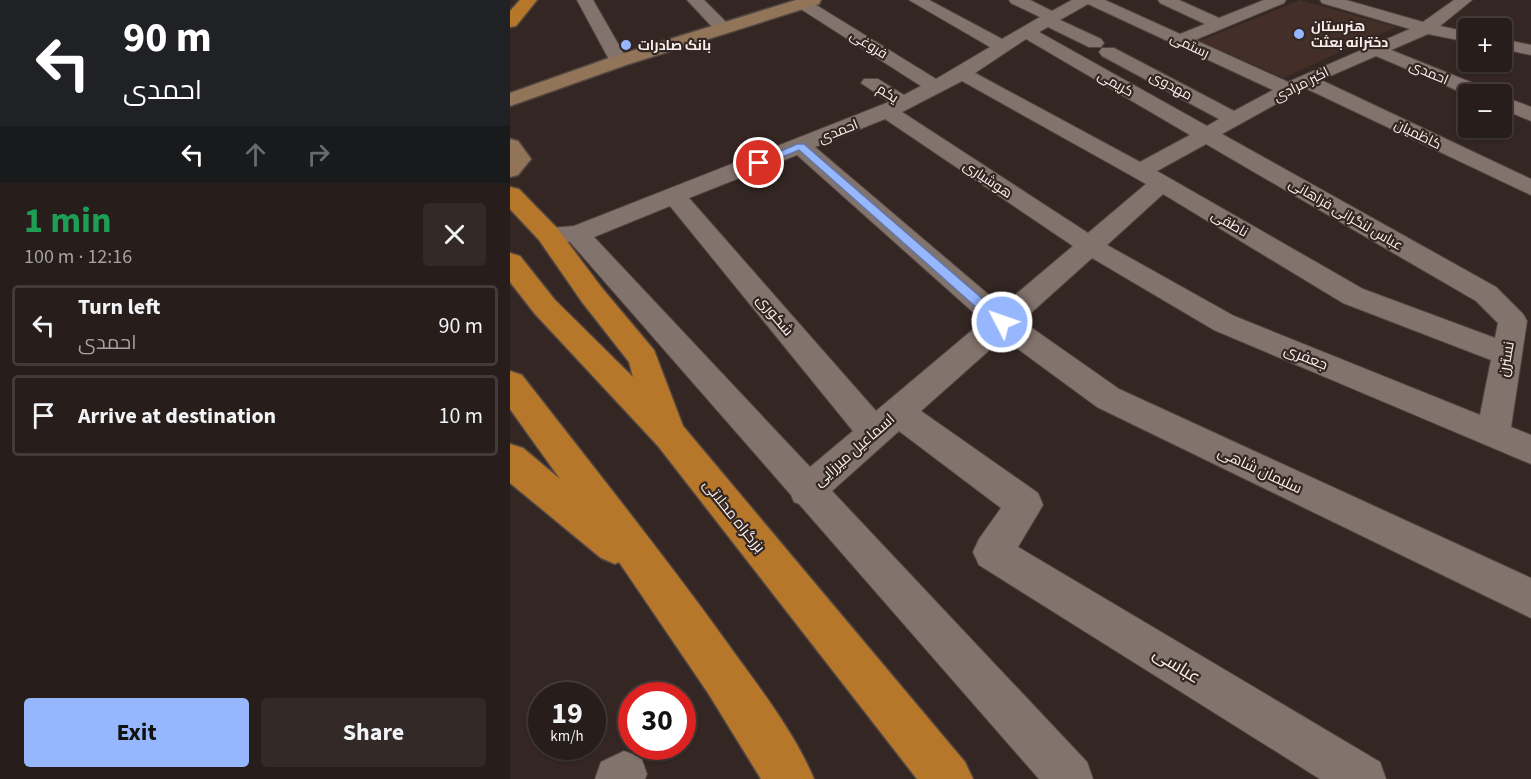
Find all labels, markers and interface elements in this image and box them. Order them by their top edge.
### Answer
text: 90 m [123,8,212,68]
place label: هنرستان دخترانه بعثت [1311,17,1388,53]
map controls [1458,18,1512,138]
button: + [1458,18,1512,72]
icon: left [24,24,102,102]
street label: فروغی [846,26,891,64]
marker: هنرستان دخترانه بعثت [1292,27,1306,41]
street label: رستمی [1167,28,1212,64]
place label: بانک صادرات [638,36,711,56]
marker: بانک صادرات [619,38,633,52]
street label: احمدی [1406,56,1451,90]
street label: اکبر مرادی [1270,62,1333,107]
street label: کریمی [1094,66,1137,102]
street label: مهدوی [1146,66,1195,105]
text: احمدی [123,71,202,110]
street label: یکم [873,79,902,108]
button: − [1458,84,1512,138]
street label: احمدی [816,115,861,149]
street label: کاظمیان [1391,115,1445,155]
pin [733,137,784,188]
icon: left [176,138,209,171]
icon: ahead [239,138,272,171]
icon: right [302,138,335,171]
icon: arrive [742,146,775,179]
street label: هوشیاری [959,156,1016,204]
street label: عباس لنگرانی فراهانی [1285,174,1406,256]
text: 1 min [24,195,112,246]
button: close [423,203,486,266]
street label: ناطقی [1207,205,1252,242]
text: 100 m · 12:16 [24,243,132,271]
street label: شکوری [751,290,798,341]
position arrow [970,290,1034,354]
text: Turn left [78,291,160,323]
icon: left [27,309,60,342]
text: 90 m [438,310,483,342]
text: احمدی [78,329,137,357]
street label: جعفری [1281,339,1331,376]
street label: نسترن [1493,340,1520,379]
icon: arrive [27,399,60,432]
text: Arrive at destination [78,400,276,432]
text: 10 m [438,400,483,432]
street label: اسماعیل میرزایی [809,409,900,492]
street label: سلیمان شاهی [1214,442,1305,499]
street label: بزرگراه محلاتی [697,475,770,557]
street label: عباسی [1148,641,1205,690]
speed limit sign: 30 [618,682,696,760]
text: 19 [551,692,583,735]
button: Exit [24,698,249,767]
button: Share [261,698,486,767]
text: km/h [550,726,584,747]

